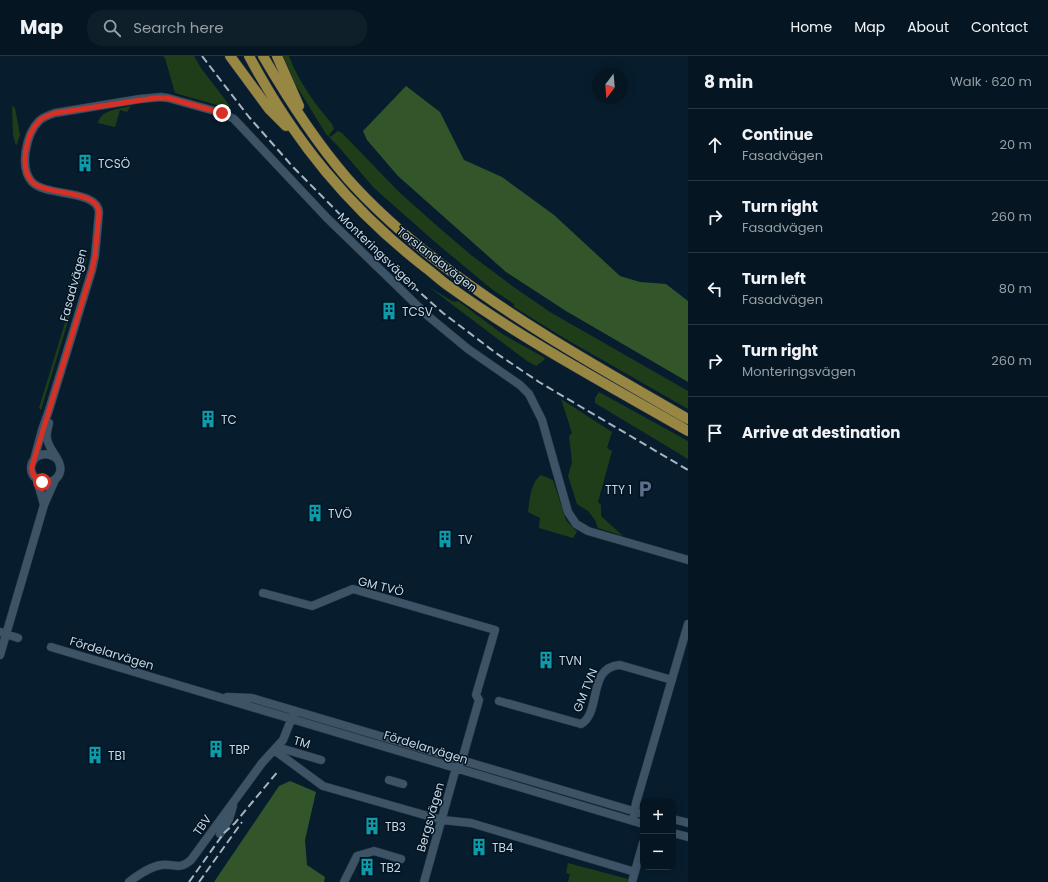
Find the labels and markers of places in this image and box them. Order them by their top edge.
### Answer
building icon: TCSÖ [75,153,95,173]
place label: TCSÖ [98,155,130,172]
building icon: TCSV [379,301,399,321]
place label: TCSV [402,303,433,320]
building icon: TC [198,409,218,429]
place label: TC [221,411,237,428]
parking icon: TTY 1 [635,479,655,499]
place label: TTY 1 [605,481,632,498]
building icon: TVÖ [305,503,325,523]
place label: TVÖ [328,505,352,522]
building icon: TV [435,529,455,549]
place label: TV [458,531,473,548]
building icon: TVN [536,650,556,670]
place label: TVN [559,652,582,669]
building icon: TBP [206,739,226,759]
place label: TBP [229,741,250,758]
building icon: TB1 [85,745,105,765]
place label: TB1 [108,747,126,764]
building icon: TB3 [362,816,382,836]
place label: TB3 [385,818,406,835]
building icon: TB4 [469,837,489,857]
place label: TB4 [492,839,514,856]
building icon: TB2 [357,857,377,877]
place label: TB2 [380,859,401,876]

